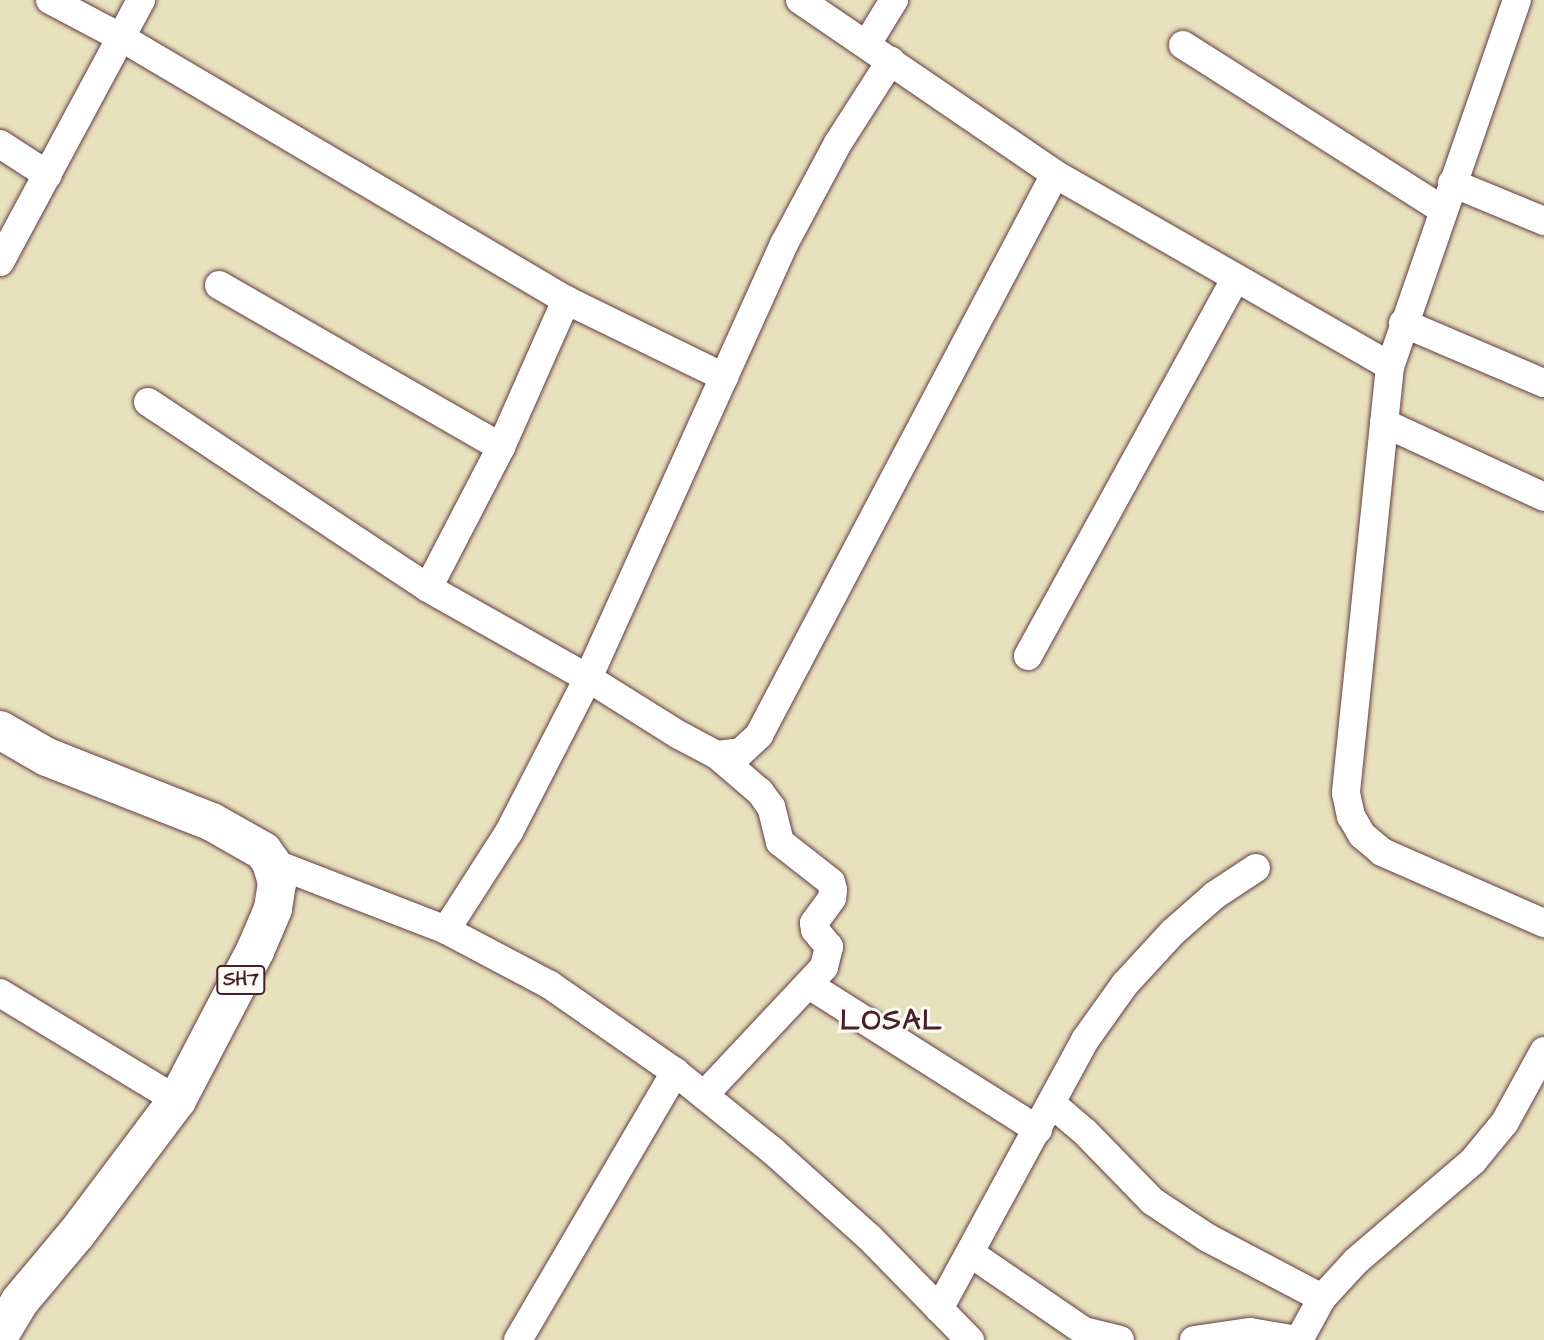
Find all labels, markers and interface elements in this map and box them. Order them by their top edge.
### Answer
road number: SH7 [215,964,267,996]
district label: LOSAL [841,1004,943,1038]

